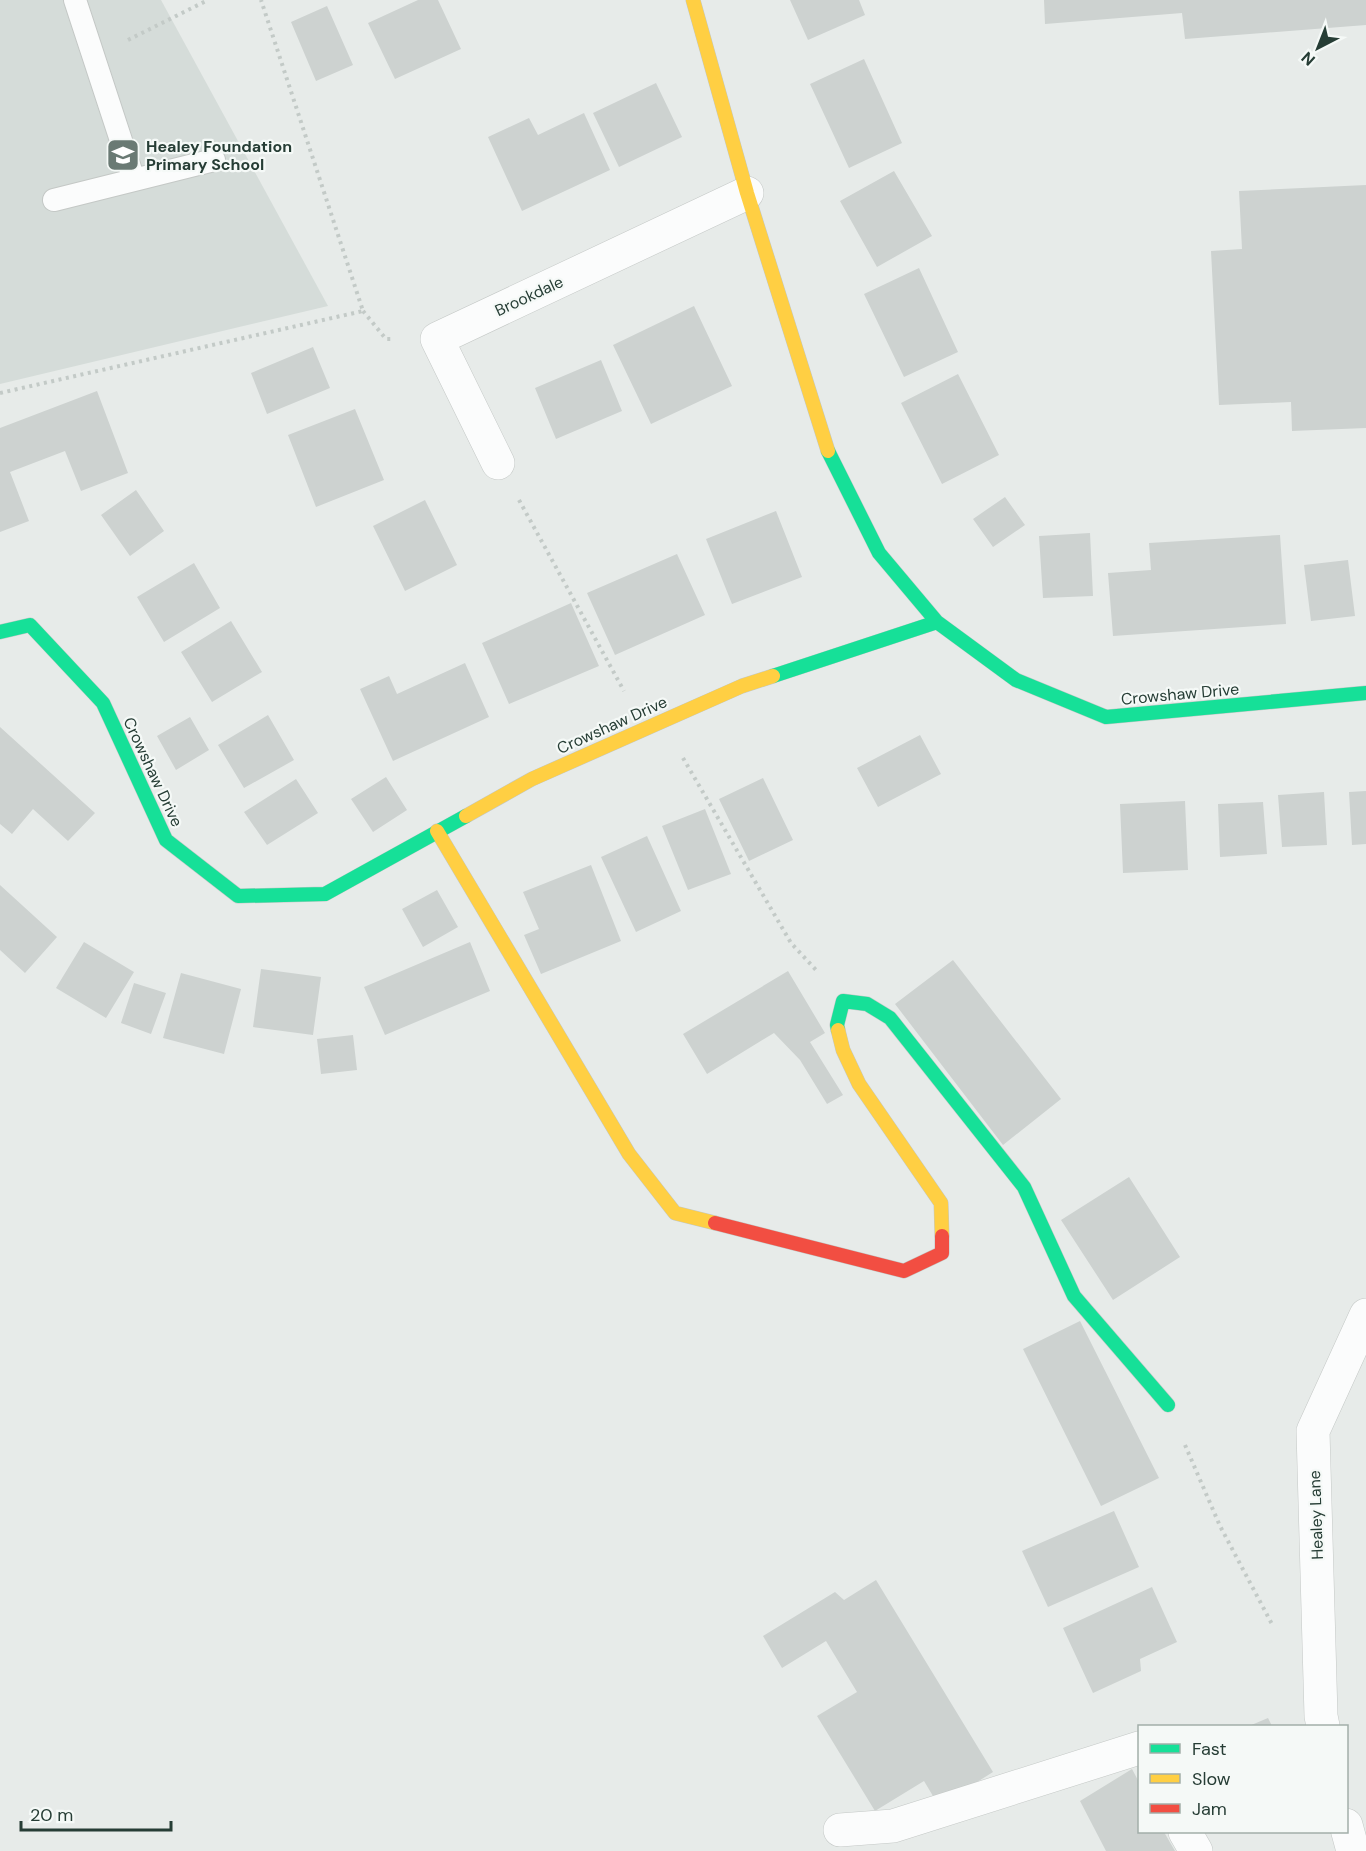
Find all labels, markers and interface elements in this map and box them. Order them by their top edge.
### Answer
north arrow [1288,18,1348,78]
text: N [1297,47,1320,70]
place label: Healey Foundation Primary School [146,136,292,175]
school or university icon: Healey Foundation Primary School [105,137,141,173]
street label: Brookdale [491,271,567,321]
street label: Crowshaw Drive [1120,678,1240,710]
street label: Crowshaw Drive [554,691,670,759]
street label: Crowshaw Drive [118,714,188,830]
street label: Healey Lane [1304,1470,1328,1560]
legend [1138,1725,1348,1833]
text: Fast [1192,1737,1227,1761]
text: Slow [1192,1767,1231,1791]
scale bar [21,1794,171,1832]
text: Jam [1192,1797,1227,1821]
text: 20 m [30,1803,73,1827]

